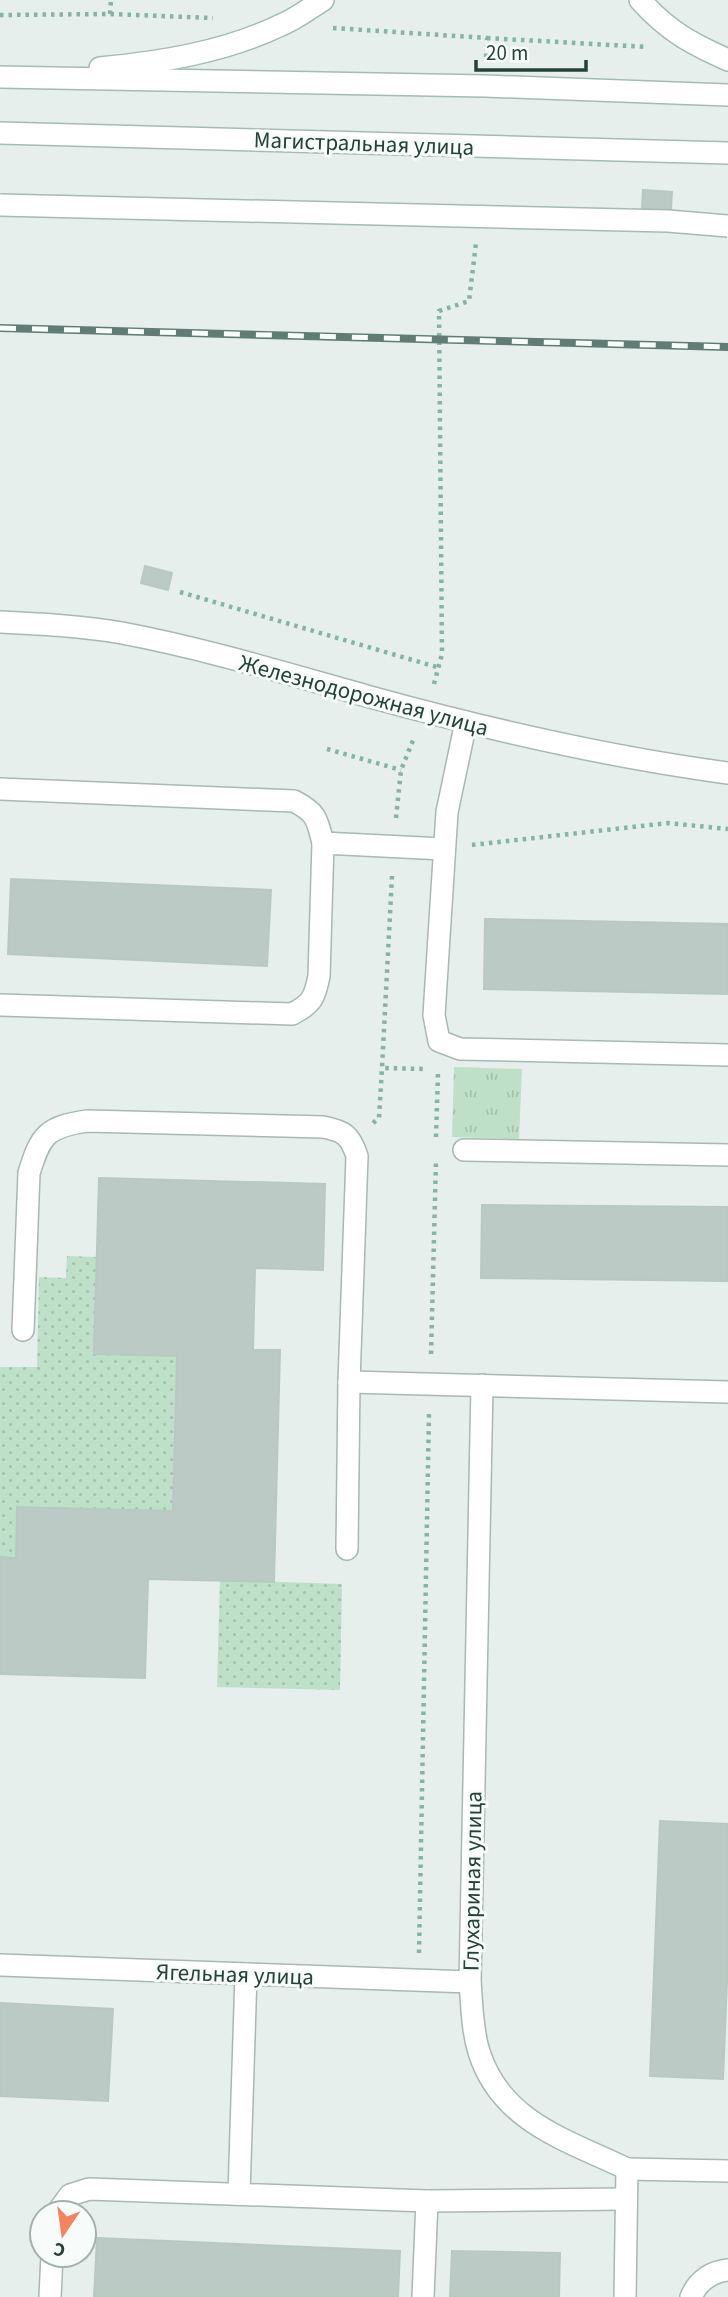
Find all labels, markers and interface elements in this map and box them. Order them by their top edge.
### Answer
scale bar [476,28,586,72]
text: 20 m [486,38,528,68]
street label: Магистральная улица [253,123,475,164]
street label: Железнодорожная улица [236,646,492,745]
street label: Глухариная улица [454,1791,491,1971]
street label: Ягельная улица [155,1955,315,1994]
north arrow [28,2199,98,2269]
text: С [51,2235,68,2264]

